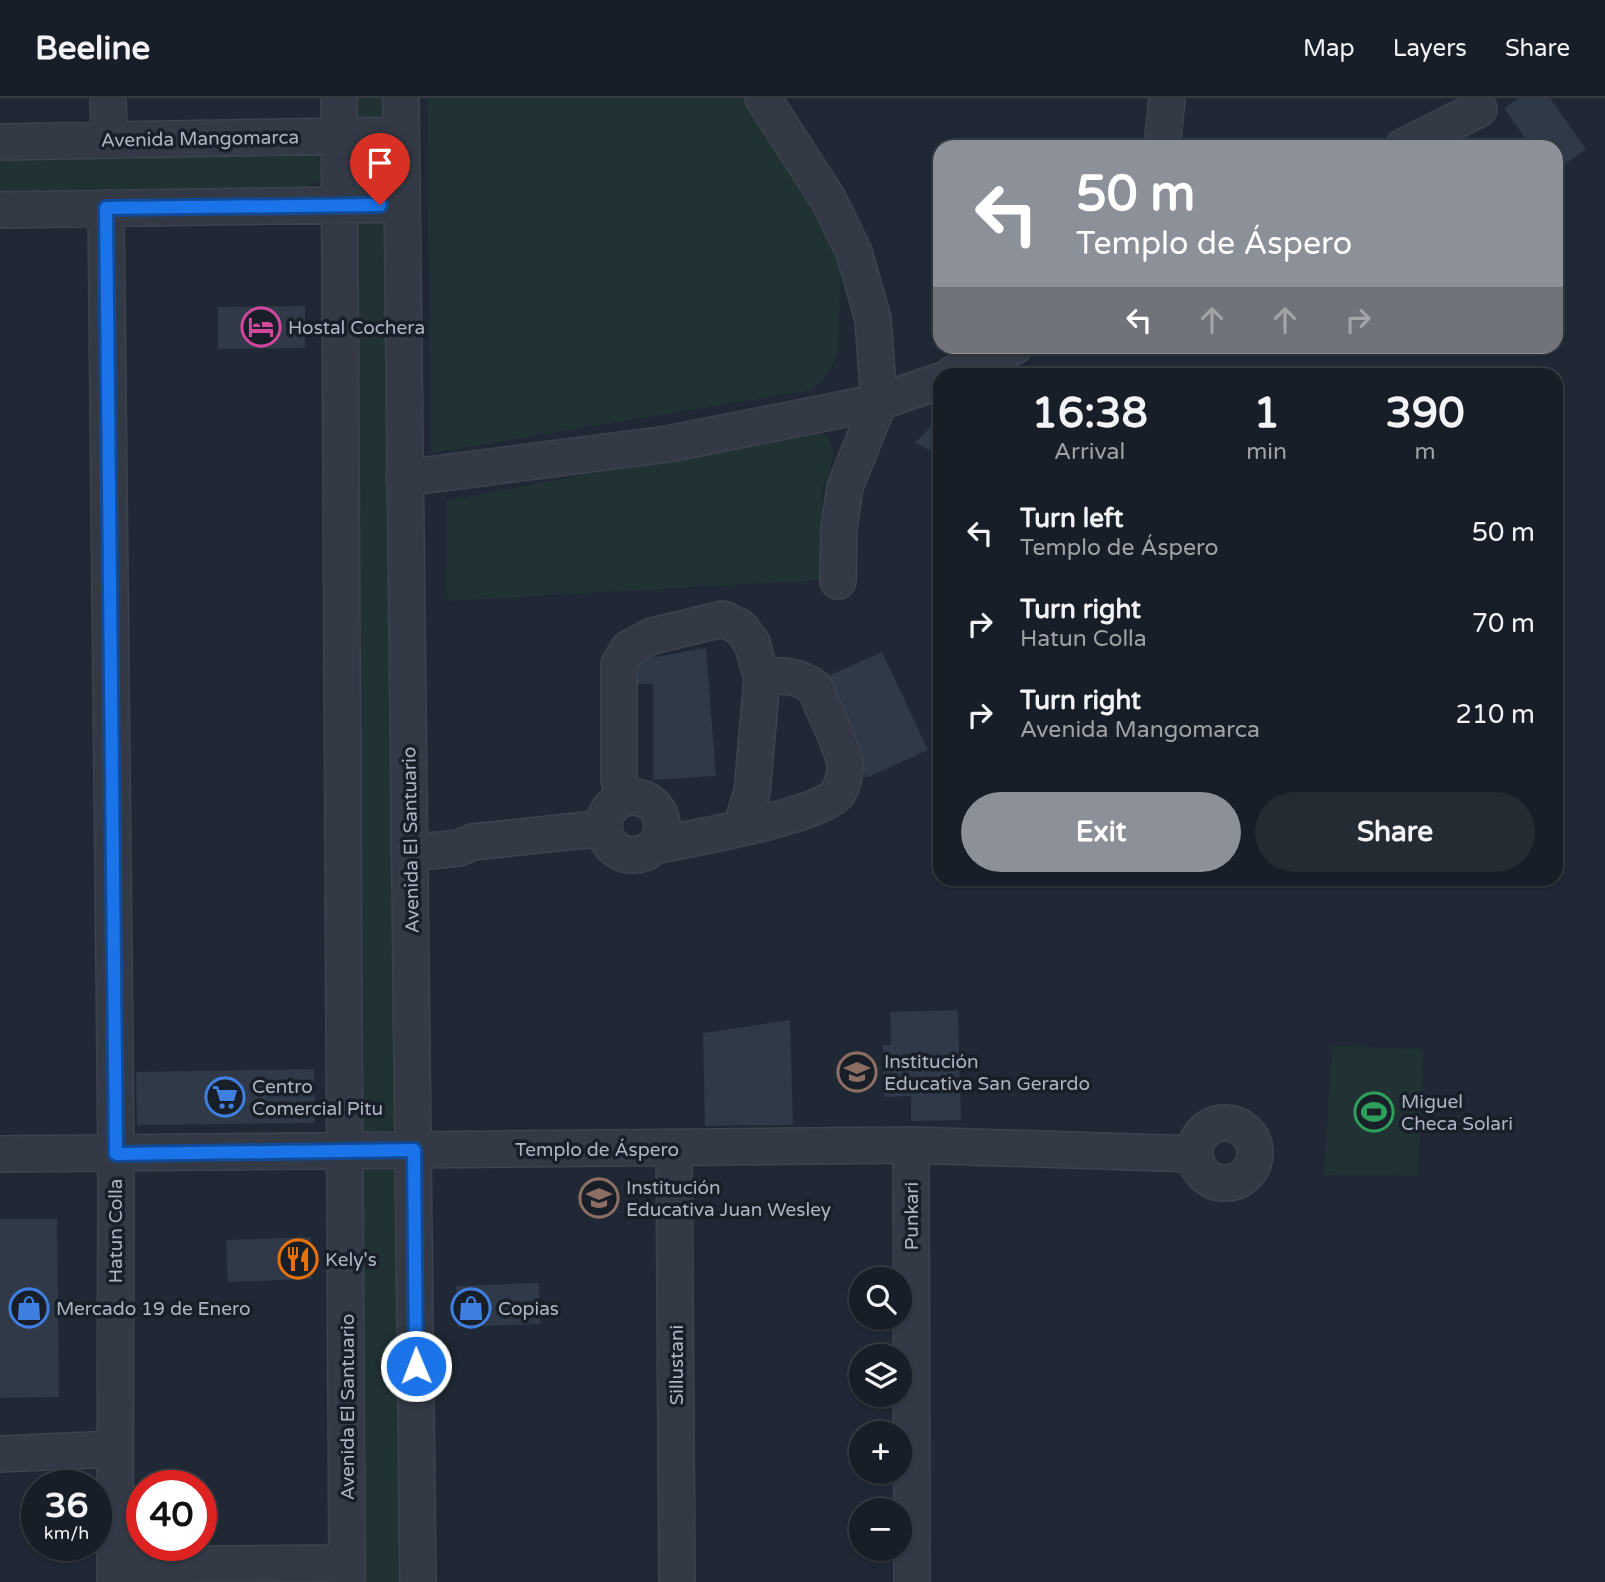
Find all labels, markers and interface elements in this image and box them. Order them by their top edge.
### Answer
text: Beeline [35,29,150,68]
text: Map [1303,34,1355,63]
text: Layers [1393,34,1467,63]
text: Share [1505,34,1570,63]
street label: Avenida Mangomarca [101,126,299,152]
pin [350,133,410,205]
icon: arrive [361,144,399,182]
text: 50 m [1076,165,1195,224]
icon: left [961,168,1052,259]
text: Templo de Áspero [1076,225,1352,263]
icon: left [1120,301,1158,339]
icon: ahead [1193,301,1231,339]
icon: ahead [1266,301,1304,339]
icon: right [1339,301,1377,339]
hotel icon: Hostal Cochera [240,306,282,348]
place label: Hostal Cochera [288,317,425,339]
text: 16:38 [1031,388,1148,439]
text: 1 [1253,388,1280,439]
text: 390 [1385,388,1465,439]
text: Arrival [1054,438,1125,466]
text: min [1246,438,1287,466]
text: m [1414,438,1436,466]
text: Turn left [1020,503,1123,534]
icon: left [961,514,999,552]
text: 50 m [1472,517,1535,548]
text: Templo de Áspero [1020,534,1219,562]
text: Turn right [1020,594,1141,625]
icon: right [961,605,999,643]
text: 70 m [1472,608,1535,639]
text: Hatun Colla [1020,625,1147,653]
text: Turn right [1020,685,1141,716]
icon: right [961,696,999,734]
text: 210 m [1455,699,1535,730]
text: Avenida Mangomarca [1020,716,1260,744]
street label: Avenida El Santuario [398,746,424,934]
button: Exit [961,792,1241,872]
button: Share [1255,792,1535,872]
school or university icon: Institución Educativa San Gerardo [836,1051,878,1093]
place label: Institución Educativa San Gerardo [884,1051,1090,1095]
supermarket icon: Centro Comercial Pitu [204,1076,246,1118]
place label: Centro Comercial Pitu [252,1076,383,1120]
sports icon: Miguel Checa Solari [1353,1091,1395,1133]
place label: Miguel Checa Solari [1401,1091,1513,1135]
street label: Templo de Áspero [515,1138,679,1161]
school or university icon: Institución Educativa Juan Wesley [578,1177,620,1219]
place label: Institución Educativa Juan Wesley [626,1177,831,1221]
street label: Hatun Colla [105,1179,127,1283]
street label: Punkari [901,1182,923,1250]
restaurant icon: Kely's [277,1238,319,1280]
place label: Kely's [325,1249,377,1271]
map controls [849,1267,912,1561]
button: search [849,1267,912,1330]
shop icon: Mercado 19 de Enero [8,1287,50,1329]
shop icon: Copias [450,1287,492,1329]
place label: Mercado 19 de Enero [56,1298,250,1320]
place label: Copias [498,1298,559,1320]
street label: Avenida El Santuario [337,1314,359,1500]
street label: Sillustani [666,1325,688,1405]
position arrow [379,1329,453,1403]
button: layers [849,1344,912,1407]
button: + [849,1421,912,1484]
speed limit sign: 40 [126,1470,217,1561]
text: 36 [45,1485,88,1527]
button: − [849,1498,912,1561]
text: km/h [44,1522,89,1544]

